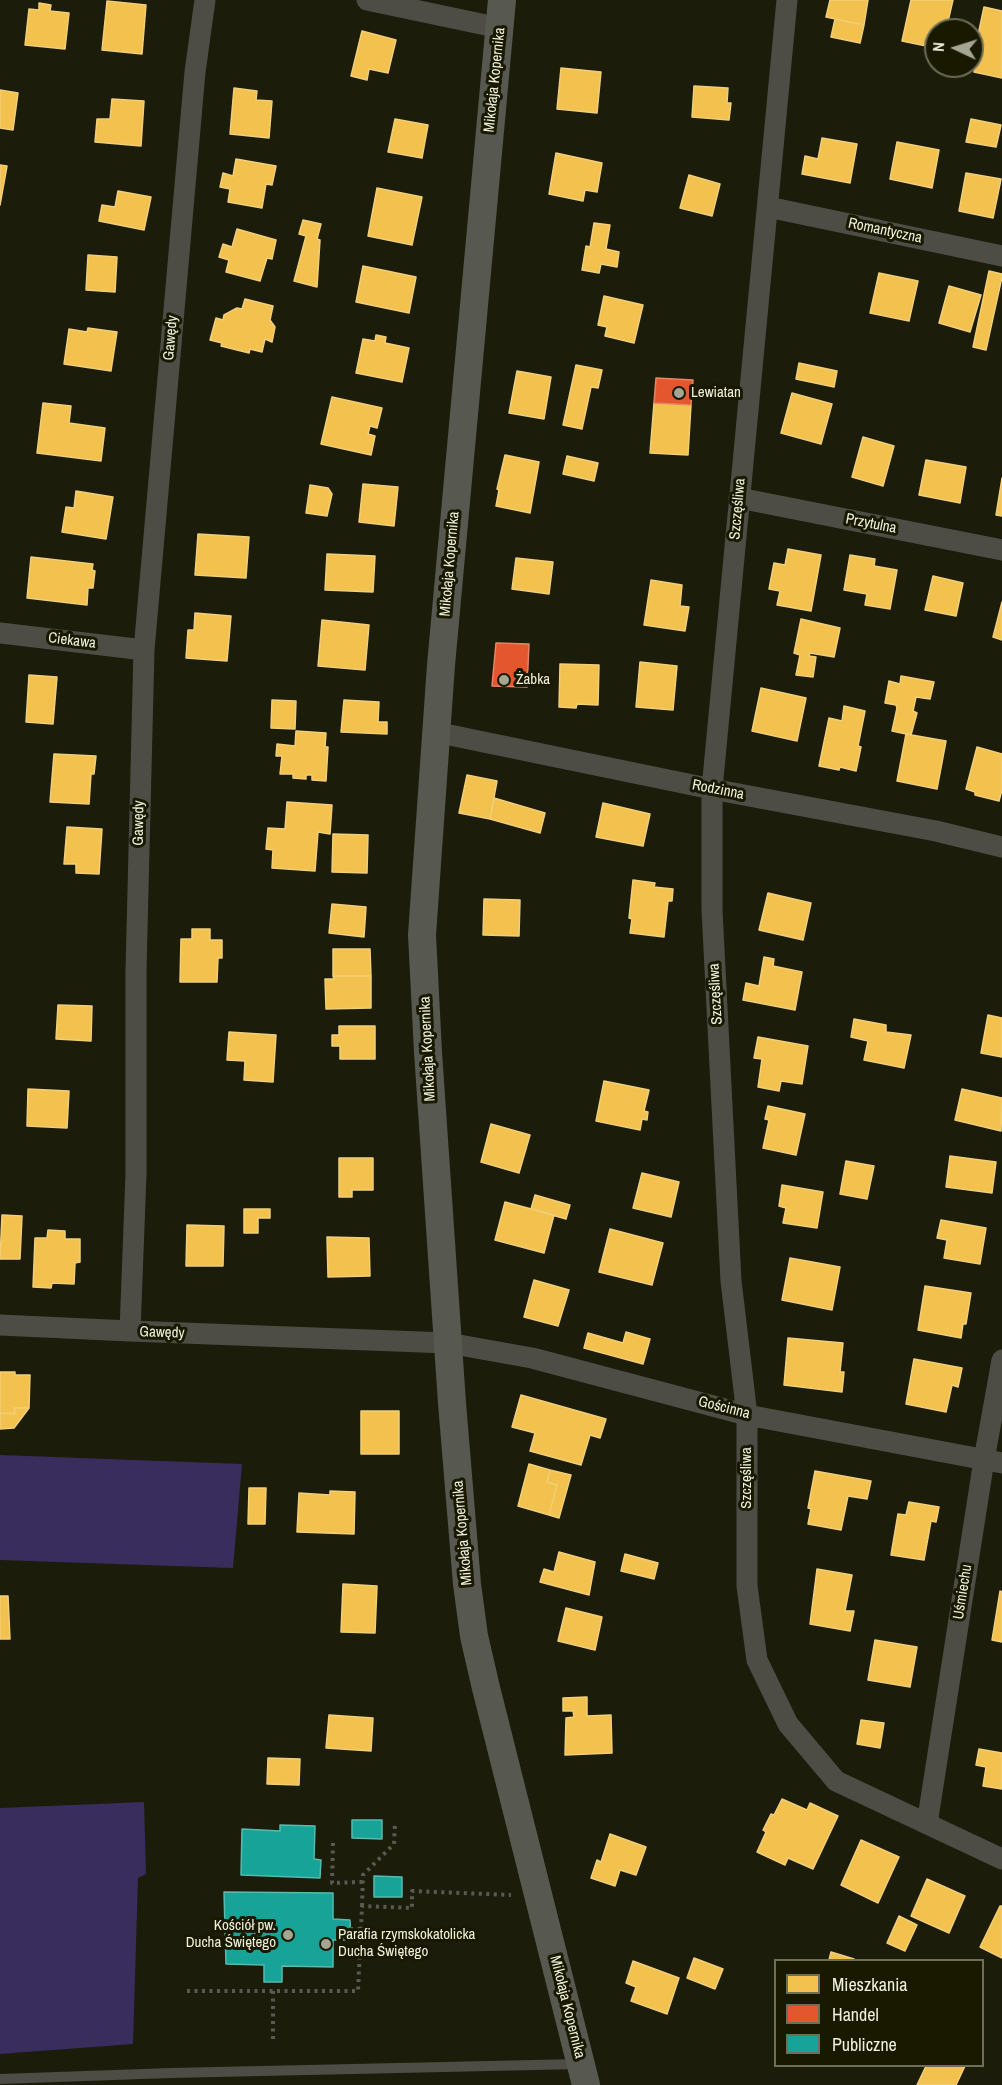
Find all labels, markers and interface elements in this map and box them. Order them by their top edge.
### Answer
north arrow [924,18,984,78]
street label: Mikołaja Kopernika [481,27,509,133]
text: N [927,41,949,52]
street label: Romantyczna [846,214,924,248]
street label: Gawędy [160,315,182,361]
place label: Lewiatan [691,384,741,402]
marker: Lewiatan [672,386,686,400]
street label: Szczęśliwa [726,478,750,540]
street label: Przytulna [844,510,898,538]
street label: Mikołaja Kopernika [436,511,464,617]
street label: Ciekawa [47,629,97,653]
place label: Żabka [516,671,550,689]
marker: Żabka [497,673,511,687]
street label: Rodzinna [690,776,746,804]
street label: Gawędy [130,800,148,846]
street label: Szczęśliwa [705,963,727,1025]
street label: Mikołaja Kopernika [416,996,440,1102]
street label: Gawędy [139,1323,185,1343]
street label: Gościnna [696,1393,752,1423]
street label: Szczęśliwa [738,1447,756,1509]
street label: Mikołaja Kopernika [449,1480,477,1586]
street label: Uśmiechu [950,1563,976,1621]
place label: Kościół pw. Ducha Świętego [186,1917,276,1952]
place label: Parafia rzymskokatolicka Ducha Świętego [338,1926,475,1961]
marker: Kościół pw. Ducha Świętego [281,1928,295,1942]
marker: Parafia rzymskokatolicka Ducha Świętego [319,1937,333,1951]
street label: Mikołaja Kopernika [546,1954,588,2060]
legend [774,1959,984,2067]
text: Mieszkania [832,1972,907,1997]
text: Handel [832,2002,879,2027]
text: Publiczne [832,2032,897,2057]

